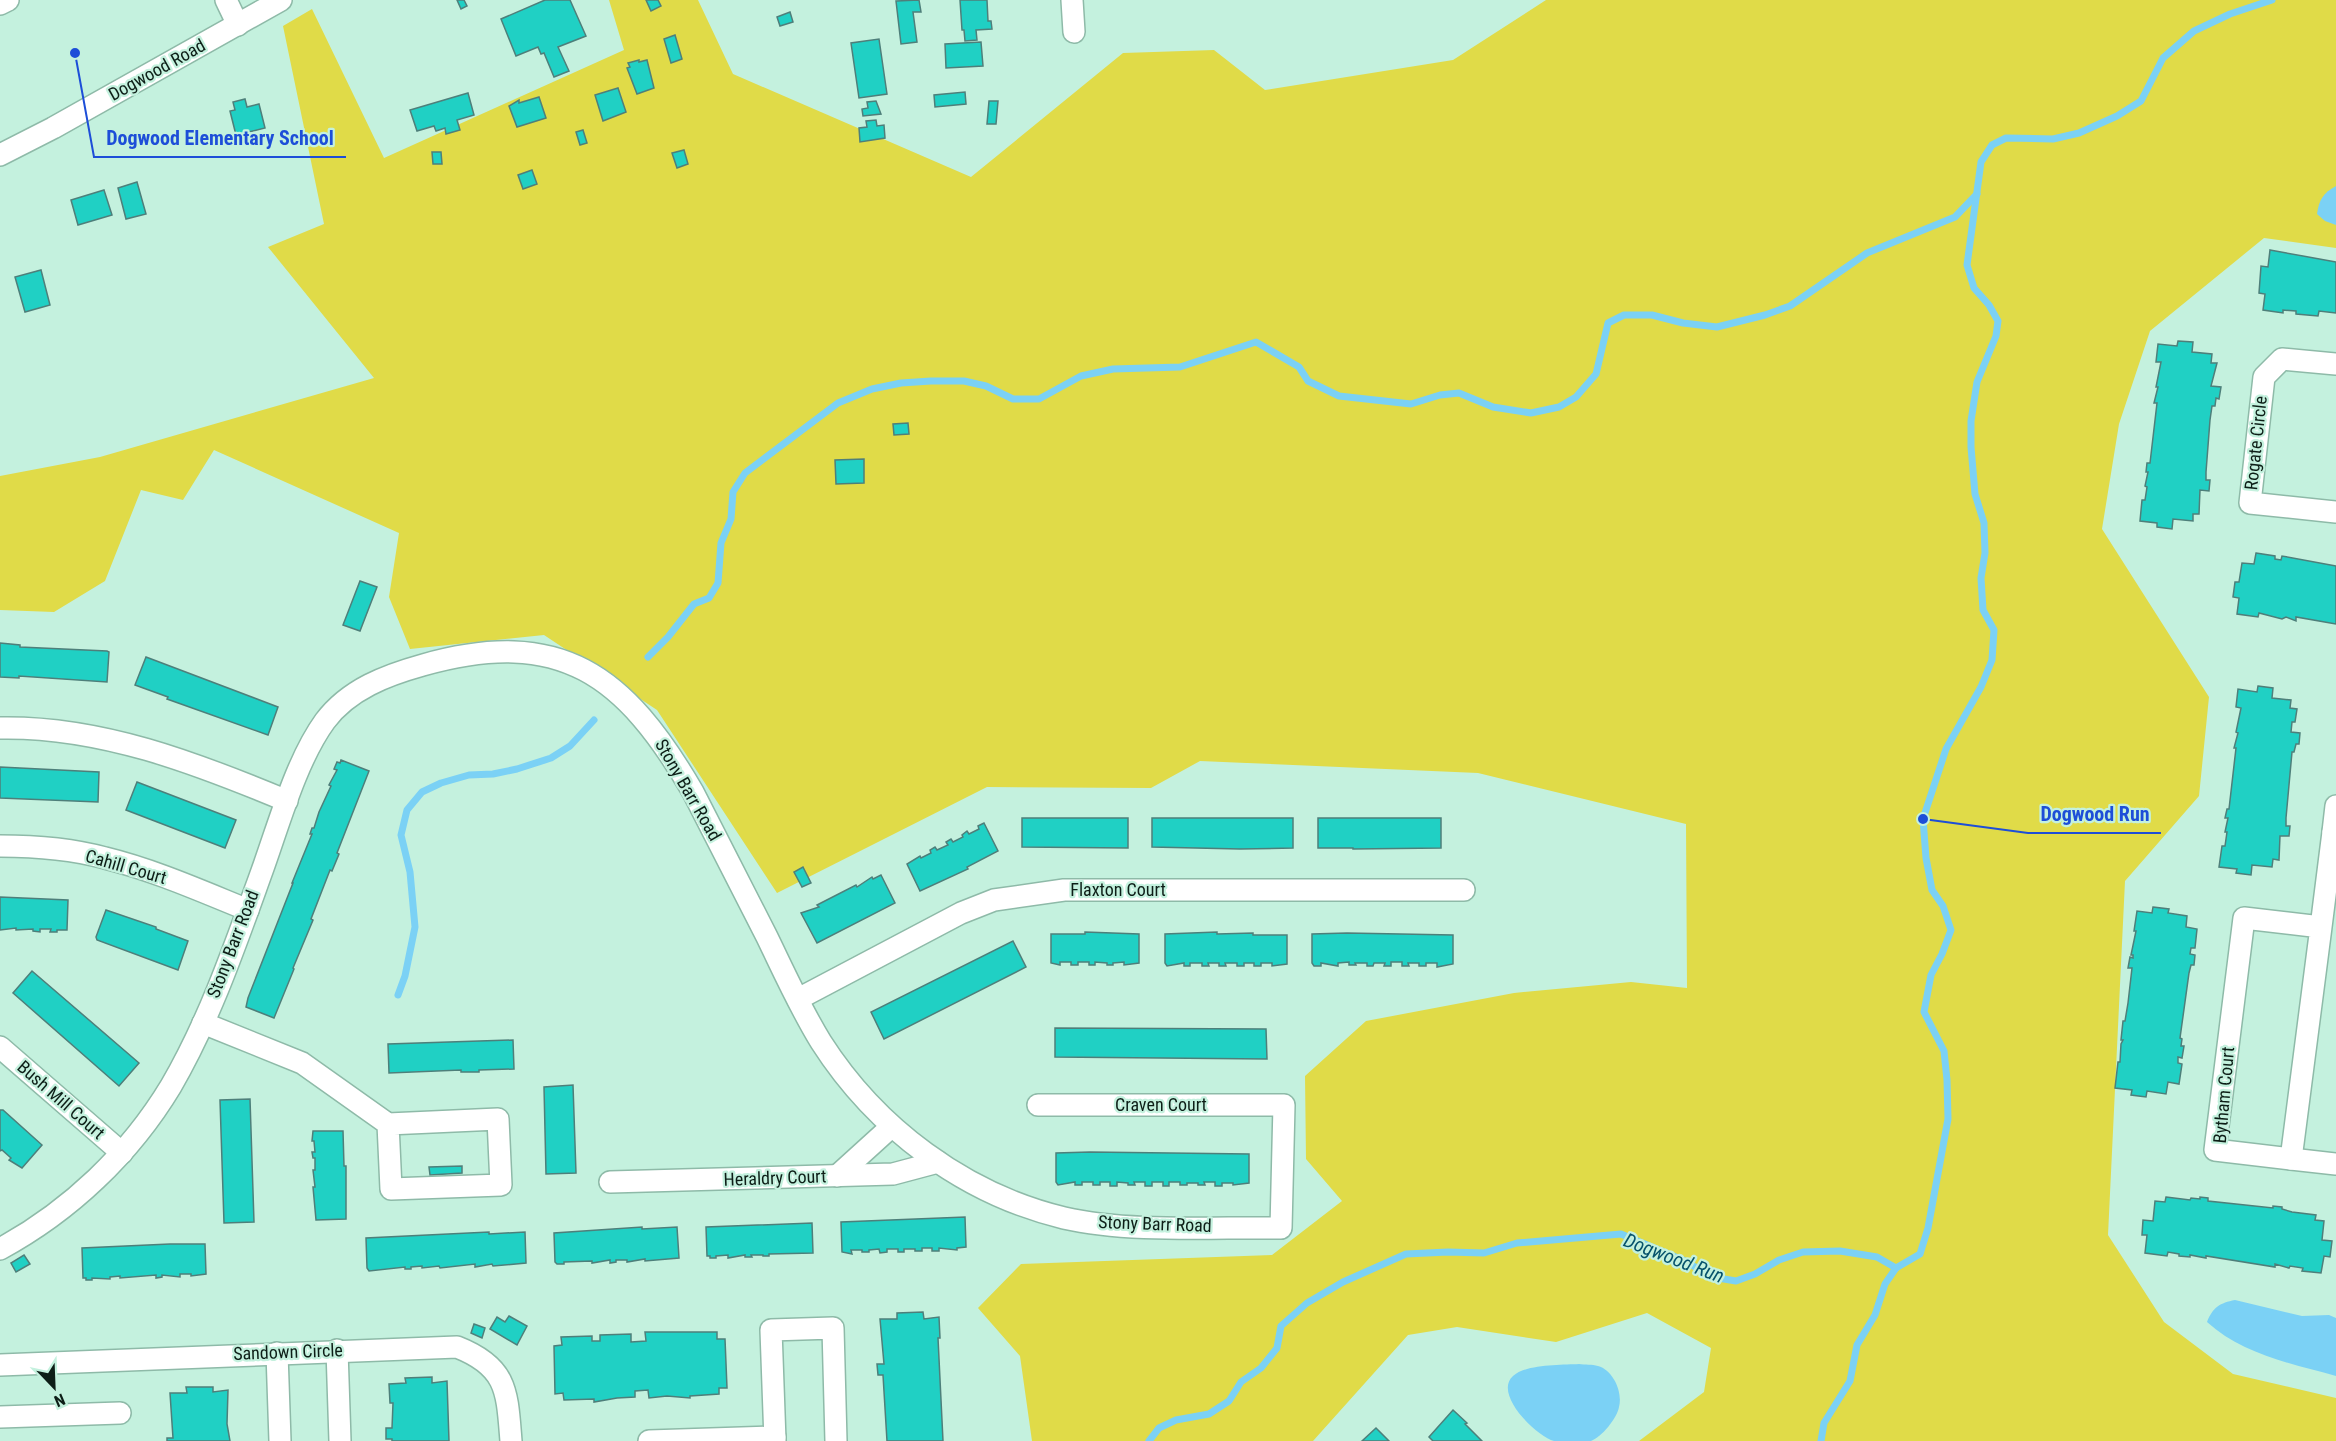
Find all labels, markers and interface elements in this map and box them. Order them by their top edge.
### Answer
street label: Dogwood Road [105,34,209,105]
callout: Dogwood Elementary School [94,119,346,157]
text: Dogwood Elementary School [106,126,334,150]
street label: Rogate Circle [2240,395,2271,491]
street label: Stony Barr Road [651,735,726,844]
callout: Dogwood Run [2028,795,2161,833]
text: Dogwood Run [2040,802,2150,826]
street label: Cahill Court [83,845,169,888]
street label: Flaxton Court [1070,879,1166,900]
street label: Stony Barr Road [202,887,263,1001]
street label: Bytham Court [2209,1046,2238,1144]
street label: Bush Mill Court [13,1056,109,1143]
street label: Craven Court [1115,1094,1207,1115]
street label: Heraldry Court [723,1165,827,1190]
street label: Stony Barr Road [1098,1211,1212,1236]
water label: Dogwood Run [1620,1228,1728,1288]
street label: Sandown Circle [233,1339,343,1364]
north arrow [24,1357,84,1417]
text: N [51,1390,68,1411]

